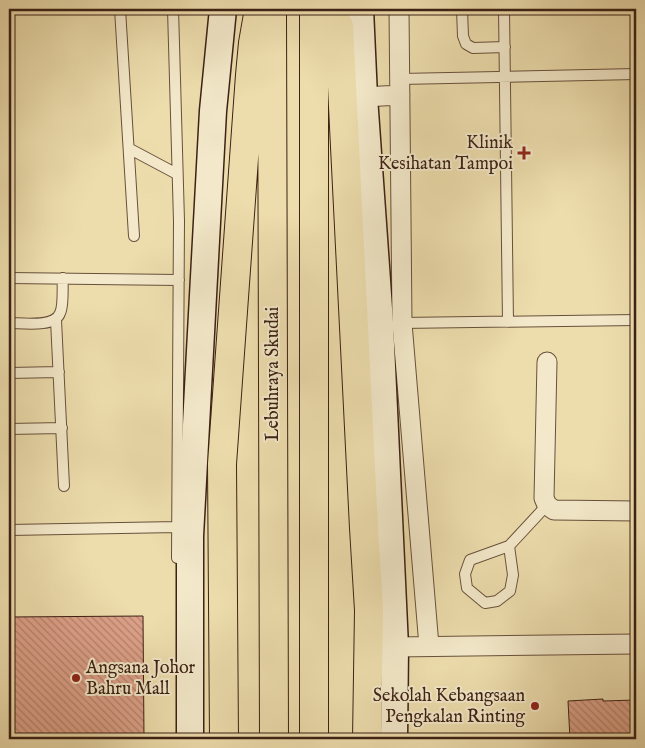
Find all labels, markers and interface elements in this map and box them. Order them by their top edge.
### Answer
place label: Klinik Kesihatan Tampoi [378,132,513,176]
marker: Klinik Kesihatan Tampoi [517,146,531,160]
street label: Lebuhraya Skudai [262,306,285,441]
place label: Angsana Johor Bahru Mall [85,657,196,701]
marker: Angsana Johor Bahru Mall [70,672,82,684]
place label: Sekolah Kebangsaan Pengkalan Rinting [373,685,525,729]
marker: Sekolah Kebangsaan Pengkalan Rinting [529,700,541,712]

